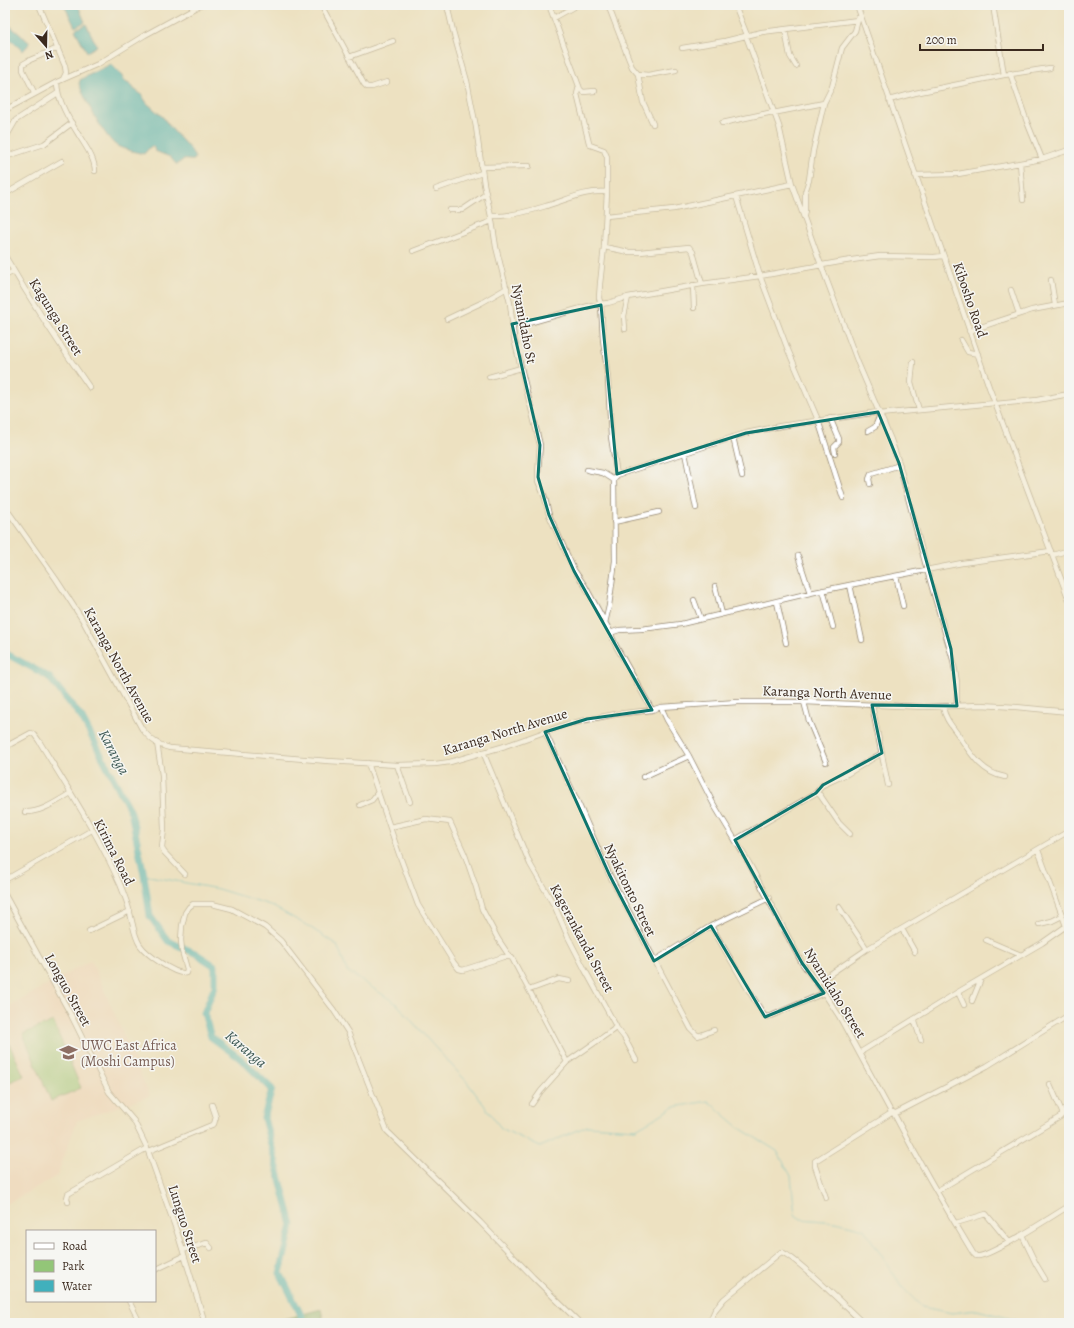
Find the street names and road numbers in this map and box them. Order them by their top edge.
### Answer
street label: Kibosho Road [948,260,992,341]
street label: Kagunga Street [25,275,88,360]
street label: Nyamidaho St [507,282,541,366]
street label: Karanga North Avenue [79,604,159,726]
street label: Karanga North Avenue [762,681,892,705]
street label: Karanga North Avenue [440,704,570,760]
street label: Kirima Road [89,816,139,889]
street label: Nyakitonto Street [599,840,661,940]
street label: Kagerankanda Street [545,881,619,996]
street label: Nyamidaho Street [800,944,871,1042]
street label: Longuo Street [40,950,96,1030]
street label: Lunguo Street [163,1182,207,1266]

